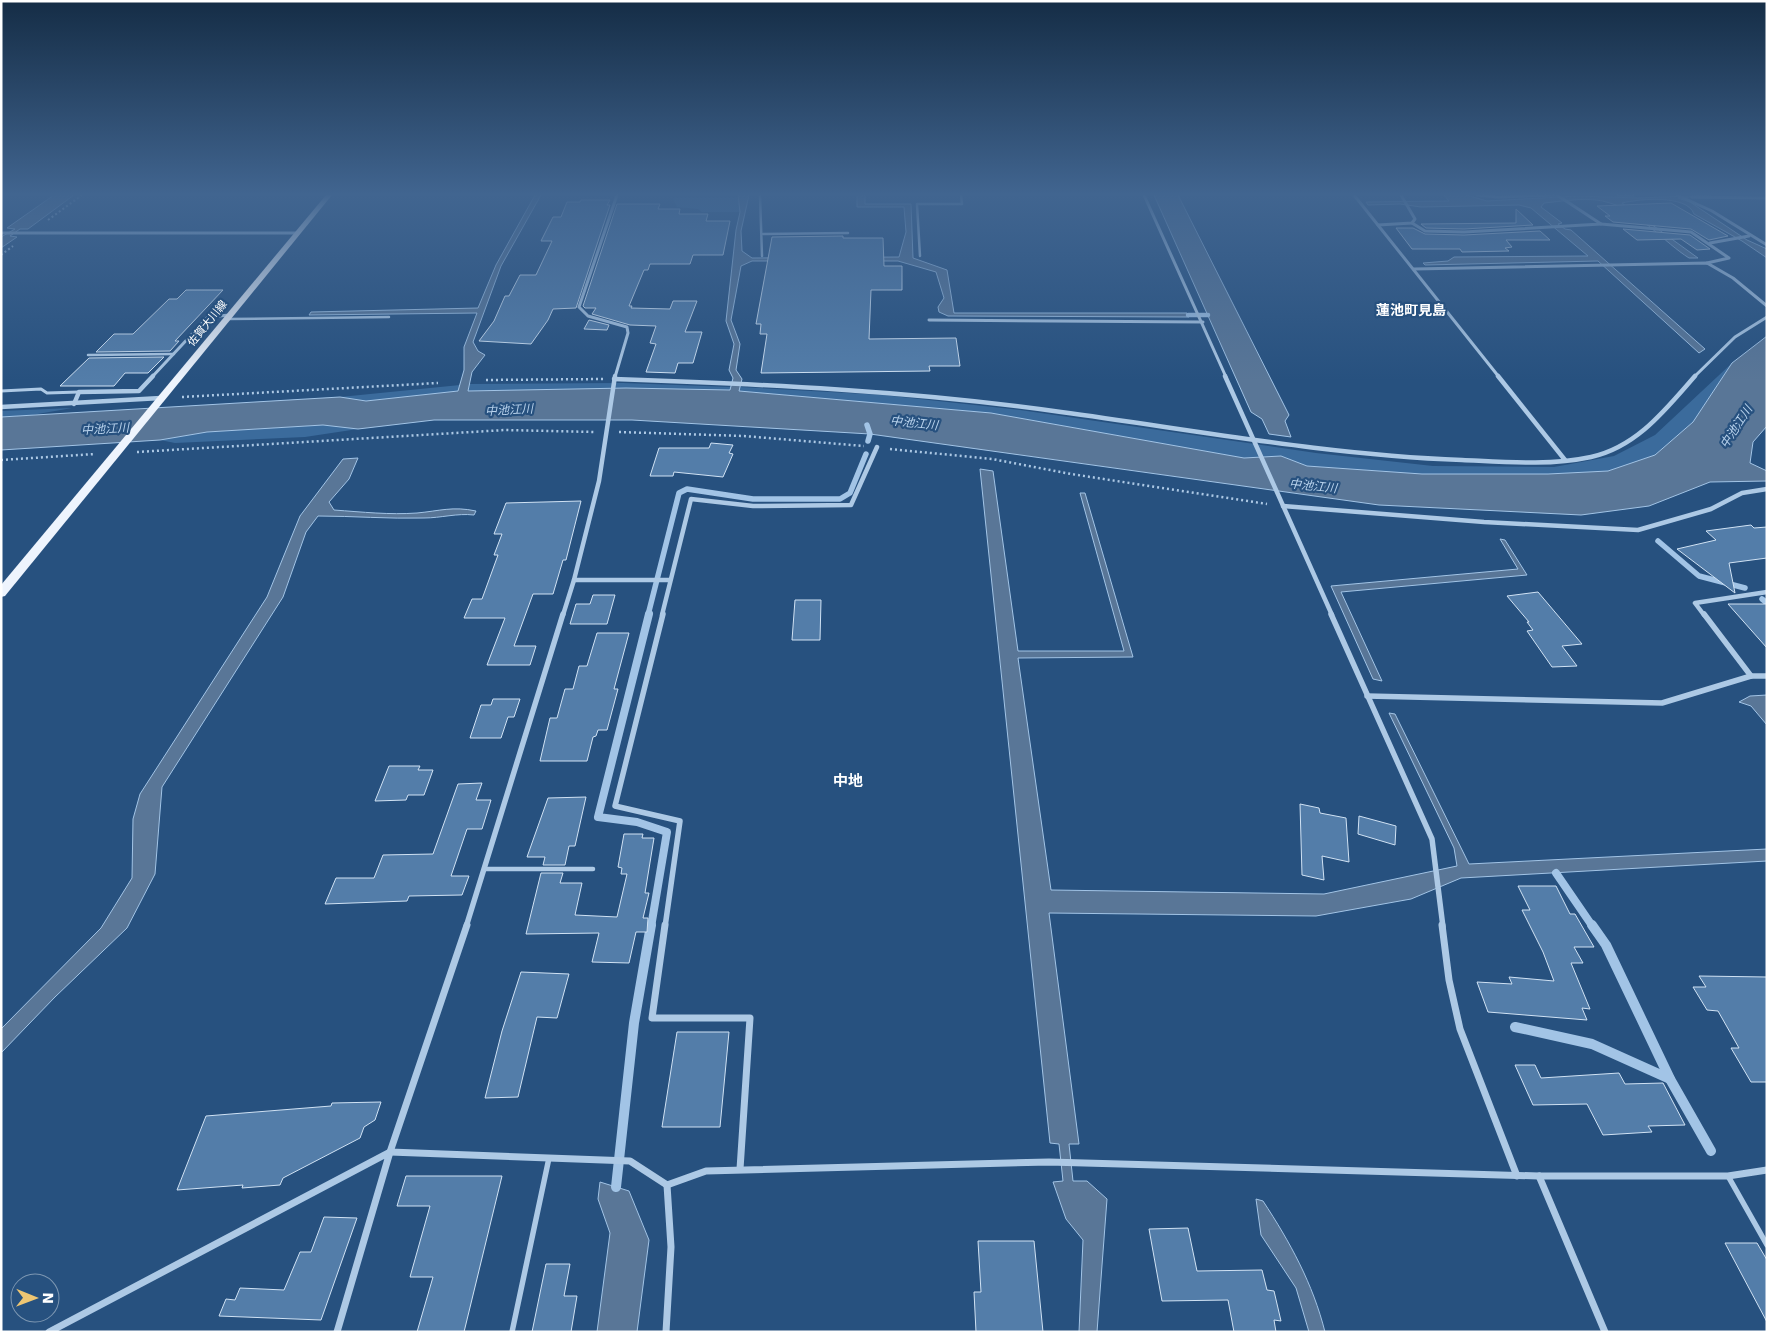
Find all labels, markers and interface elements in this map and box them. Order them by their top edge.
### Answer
street label: 佐賀大川線 [185,298,230,349]
district label: 蓮池町見島 [1376,302,1446,318]
water label: 中池江川 [1717,401,1756,451]
water label: 中池江川 [485,402,535,418]
water label: 中池江川 [889,414,941,433]
water label: 中池江川 [81,421,131,437]
water label: 中池江川 [1288,477,1340,496]
district label: 中地 [833,772,863,790]
north arrow [10,1273,60,1323]
text: N [40,1292,56,1304]

